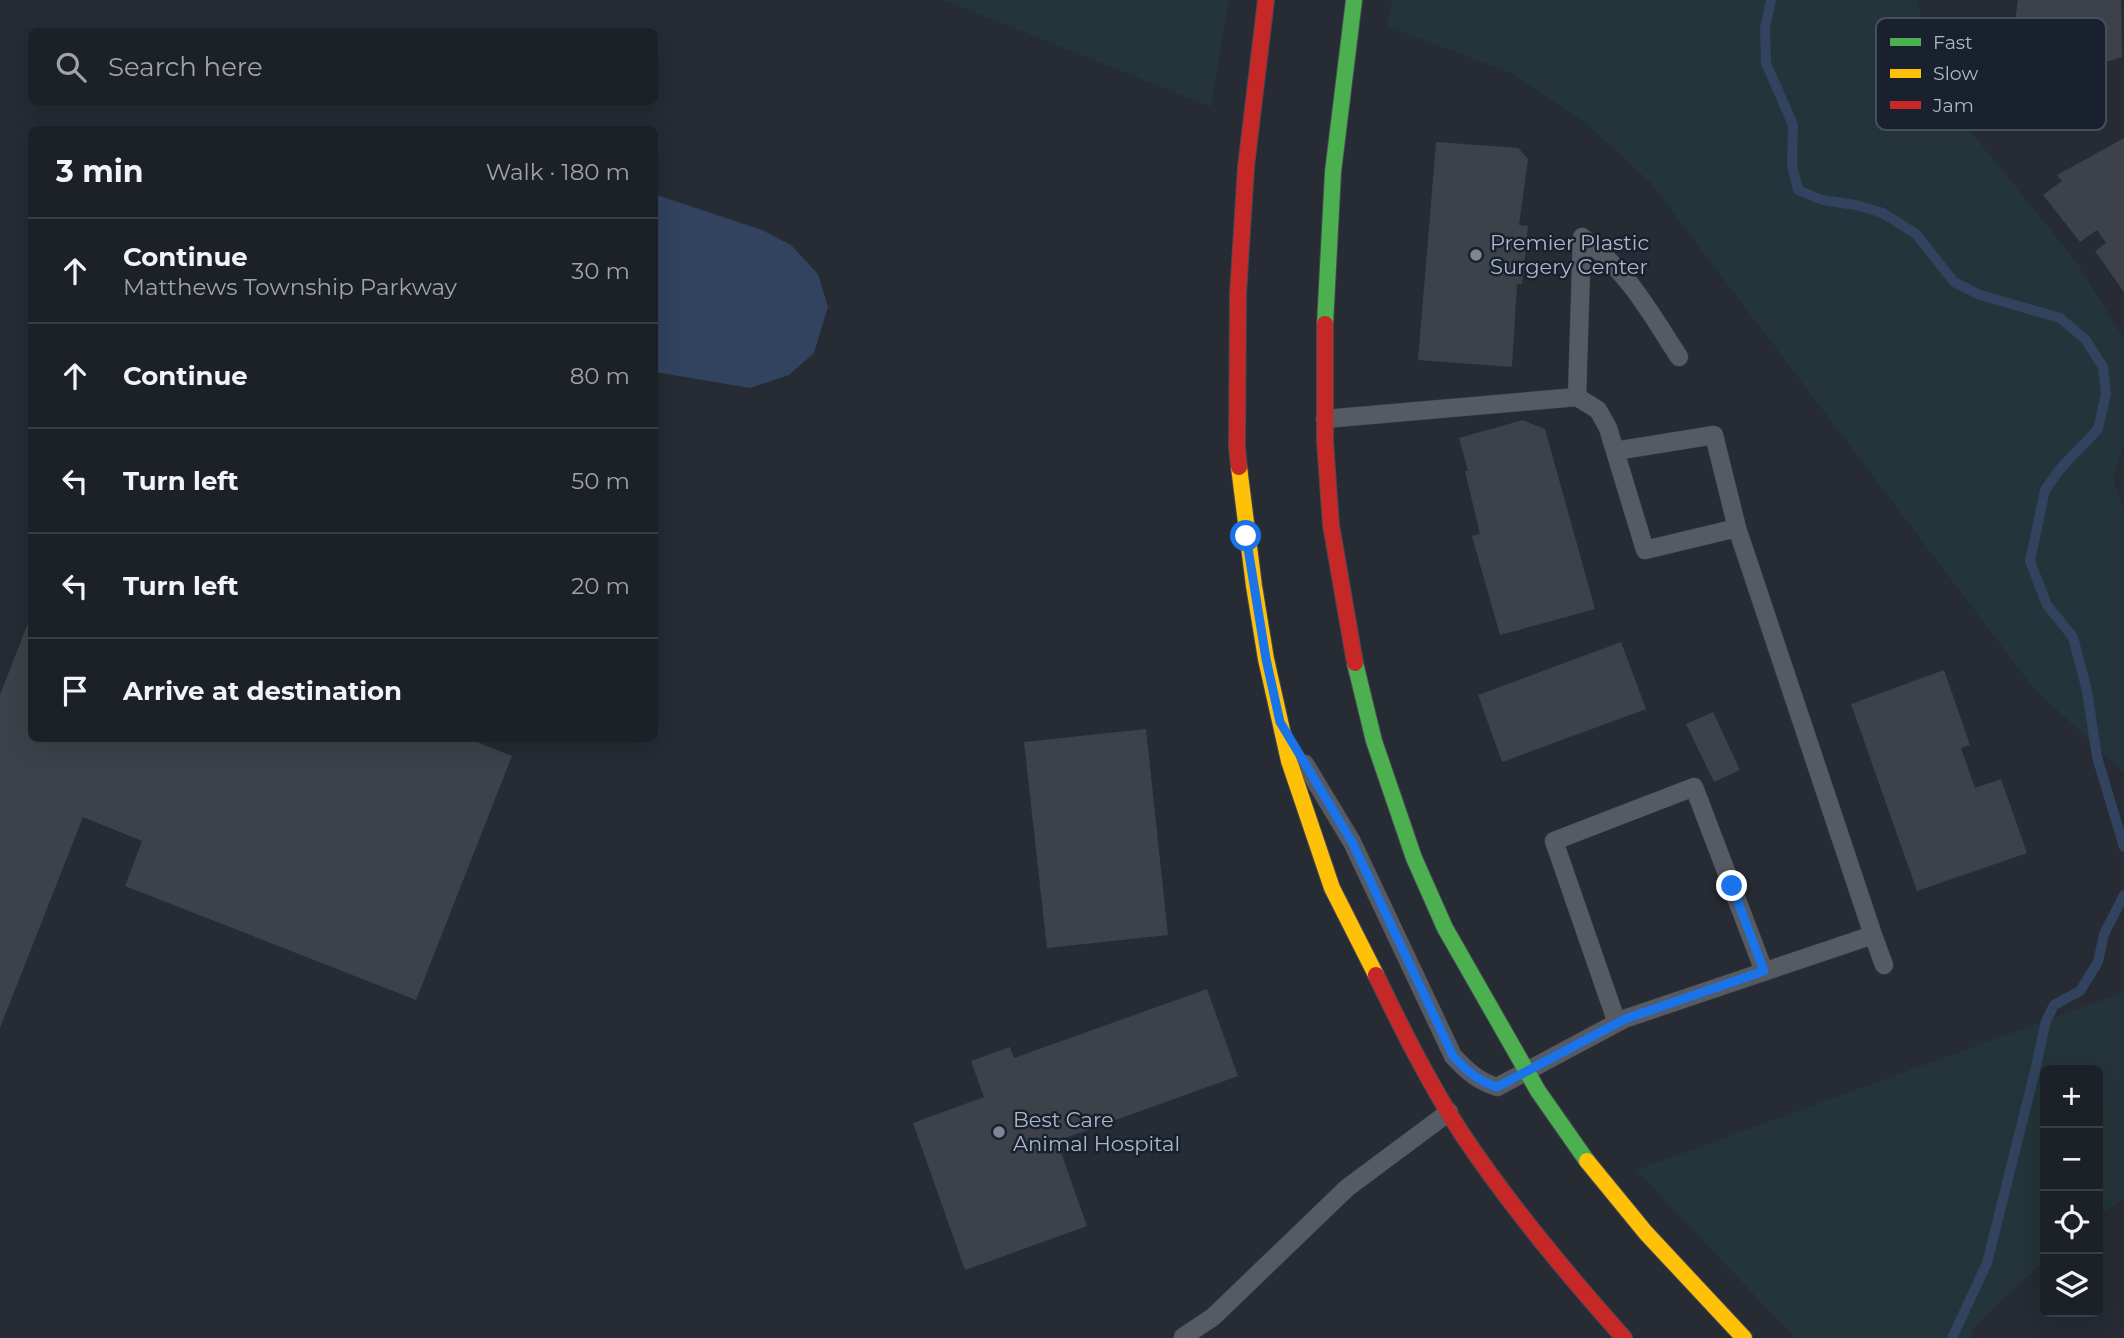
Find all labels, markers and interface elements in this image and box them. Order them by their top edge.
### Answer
legend [1876,18,2106,130]
search box [28,28,658,105]
text: Fast [1933,31,1973,54]
icon: search [52,48,90,86]
text: Search here [108,51,263,83]
text: Slow [1933,62,1978,85]
text: Jam [1932,94,1974,117]
text: 3 min [56,153,143,190]
text: Walk · 180 m [486,158,630,186]
place label: Premier Plastic Surgery Center [1490,230,1649,279]
text: Continue [123,241,248,273]
marker: Premier Plastic Surgery Center [1468,247,1484,263]
icon: ahead [56,252,94,290]
text: 30 m [571,257,630,285]
text: Matthews Township Parkway [123,273,457,301]
icon: ahead [56,357,94,395]
text: Continue [123,360,248,392]
text: 80 m [570,362,630,390]
icon: left [56,462,94,500]
text: Turn left [123,465,239,497]
text: 50 m [571,467,630,495]
route start [1230,520,1261,551]
icon: left [56,567,94,605]
text: Turn left [123,570,239,602]
text: 20 m [571,572,630,600]
icon: arrive [56,672,94,710]
text: Arrive at destination [123,675,402,707]
route end [1716,870,1747,901]
map controls [2040,1065,2103,1317]
button: + [2040,1065,2103,1128]
place label: Best Care Animal Hospital [1013,1107,1180,1156]
marker: Best Care Animal Hospital [991,1124,1007,1140]
button: − [2040,1128,2103,1191]
button: locate [2040,1191,2103,1254]
button: layers [2040,1254,2103,1317]

